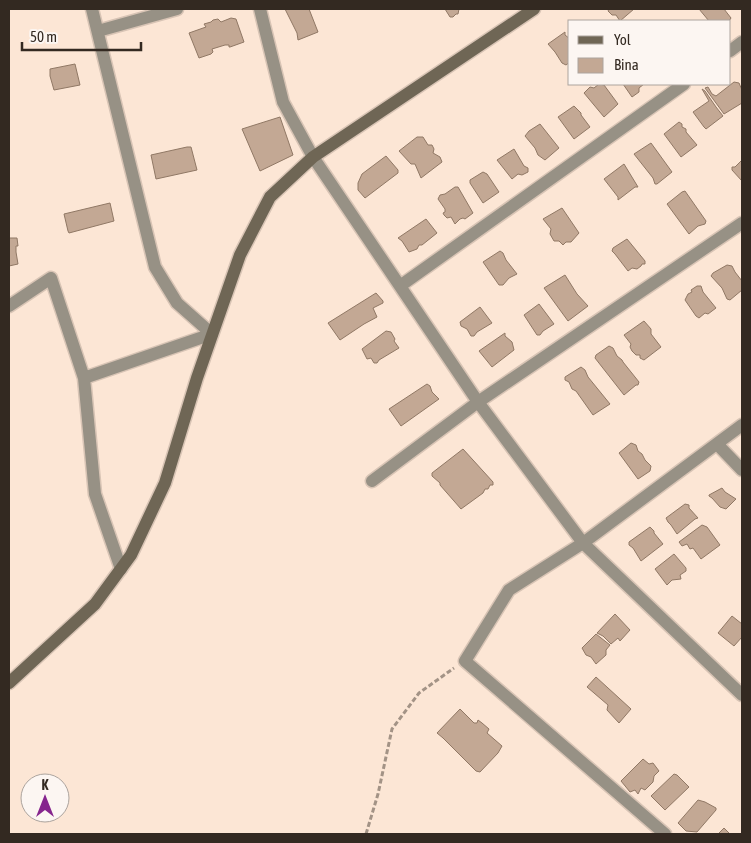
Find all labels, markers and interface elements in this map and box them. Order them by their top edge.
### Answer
scale bar [22,20,141,52]
legend [568,20,731,85]
text: 50 m [30,28,57,45]
text: Yol [614,31,631,48]
text: Bina [614,56,639,73]
north arrow [20,773,70,823]
text: K [42,777,49,793]

